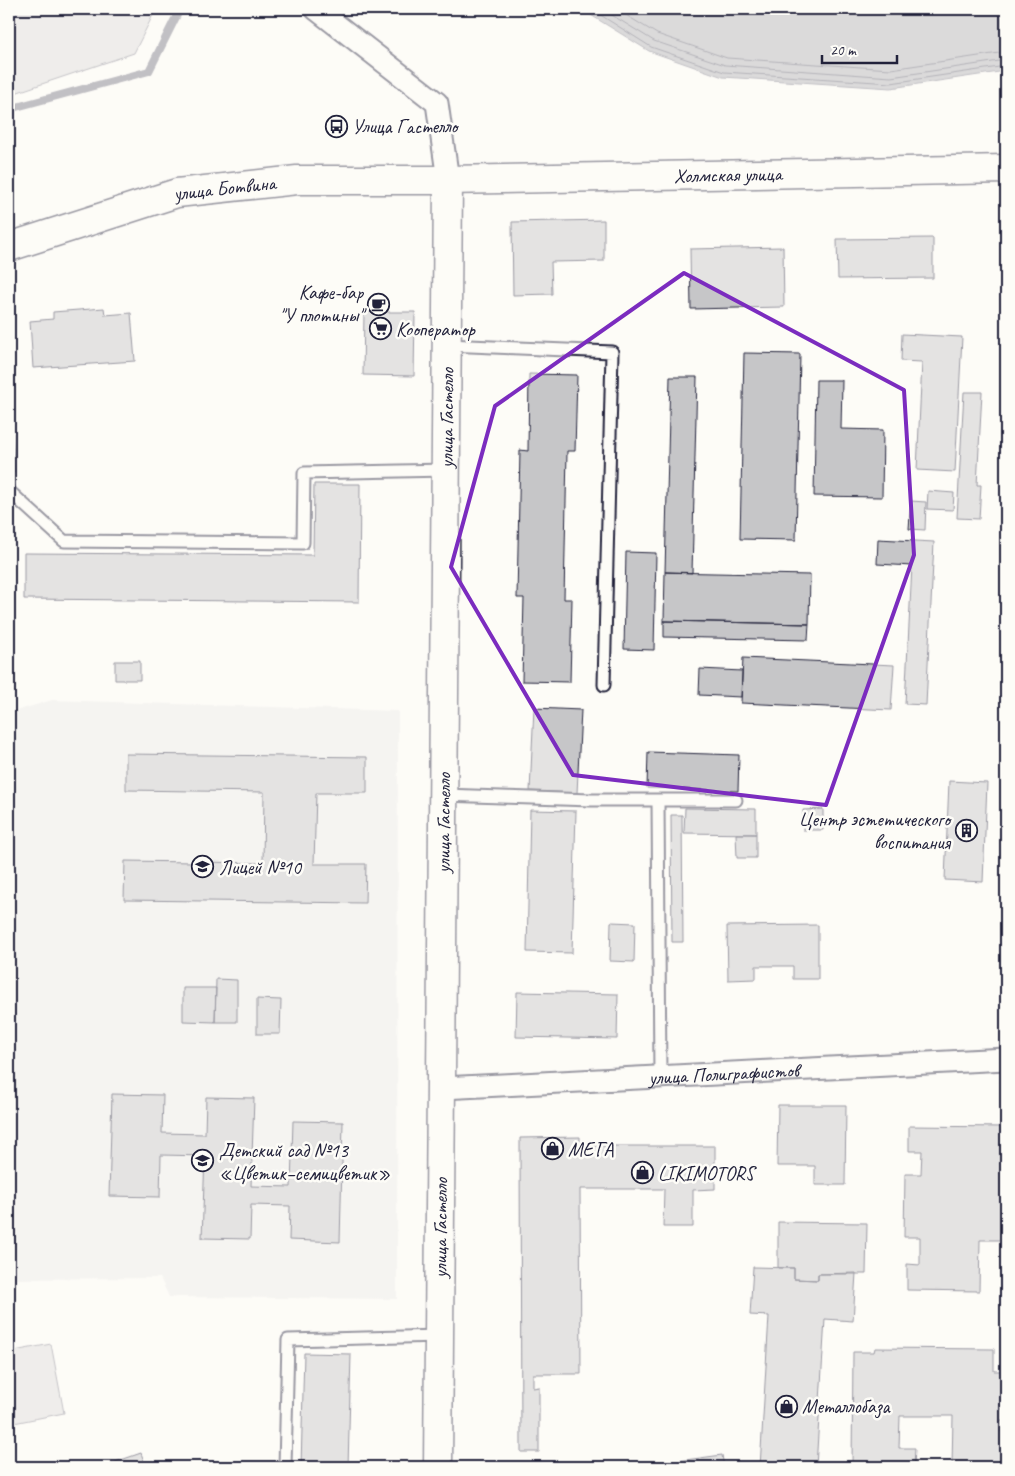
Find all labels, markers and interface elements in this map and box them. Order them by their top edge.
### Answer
scale bar [822,32,898,64]
text: 20 m [830,41,857,60]
bus stop icon: Улица Гастелло [324,114,348,138]
place label: Улица Гастелло [352,114,459,139]
street label: Холмская улица [674,161,784,189]
street label: улица Ботвина [169,170,279,207]
place label: Кафе-бар "У плотины" [279,280,367,328]
cafe icon: Кафе-бар "У плотины" [367,292,391,316]
supermarket icon: Кооператор [368,317,392,341]
place label: Кооператор [396,317,476,342]
street label: улица Гастелло [434,367,460,469]
street label: улица Гастелло [431,772,456,874]
place label: Центр эстетического воспитания [798,807,952,855]
building icon: Центр эстетического воспитания [954,819,978,843]
school or university icon: Лицей №10 [191,855,215,879]
place label: Лицей №10 [219,855,303,880]
street label: улица Полиграфистов [647,1057,803,1090]
shop icon: МЕГА [540,1137,564,1161]
place label: МЕГА [568,1137,614,1162]
place label: Детский сад №13 «Цветик–семицветик» [219,1138,390,1186]
school or university icon: Детский сад №13 «Цветик–семицветик» [191,1149,215,1173]
shop icon: LIKIMOTORS [630,1161,654,1185]
place label: LIKIMOTORS [658,1161,758,1186]
street label: улица Гастелло [427,1177,453,1279]
shop icon: Металлобаза [774,1394,798,1418]
place label: Металлобаза [802,1394,892,1419]

